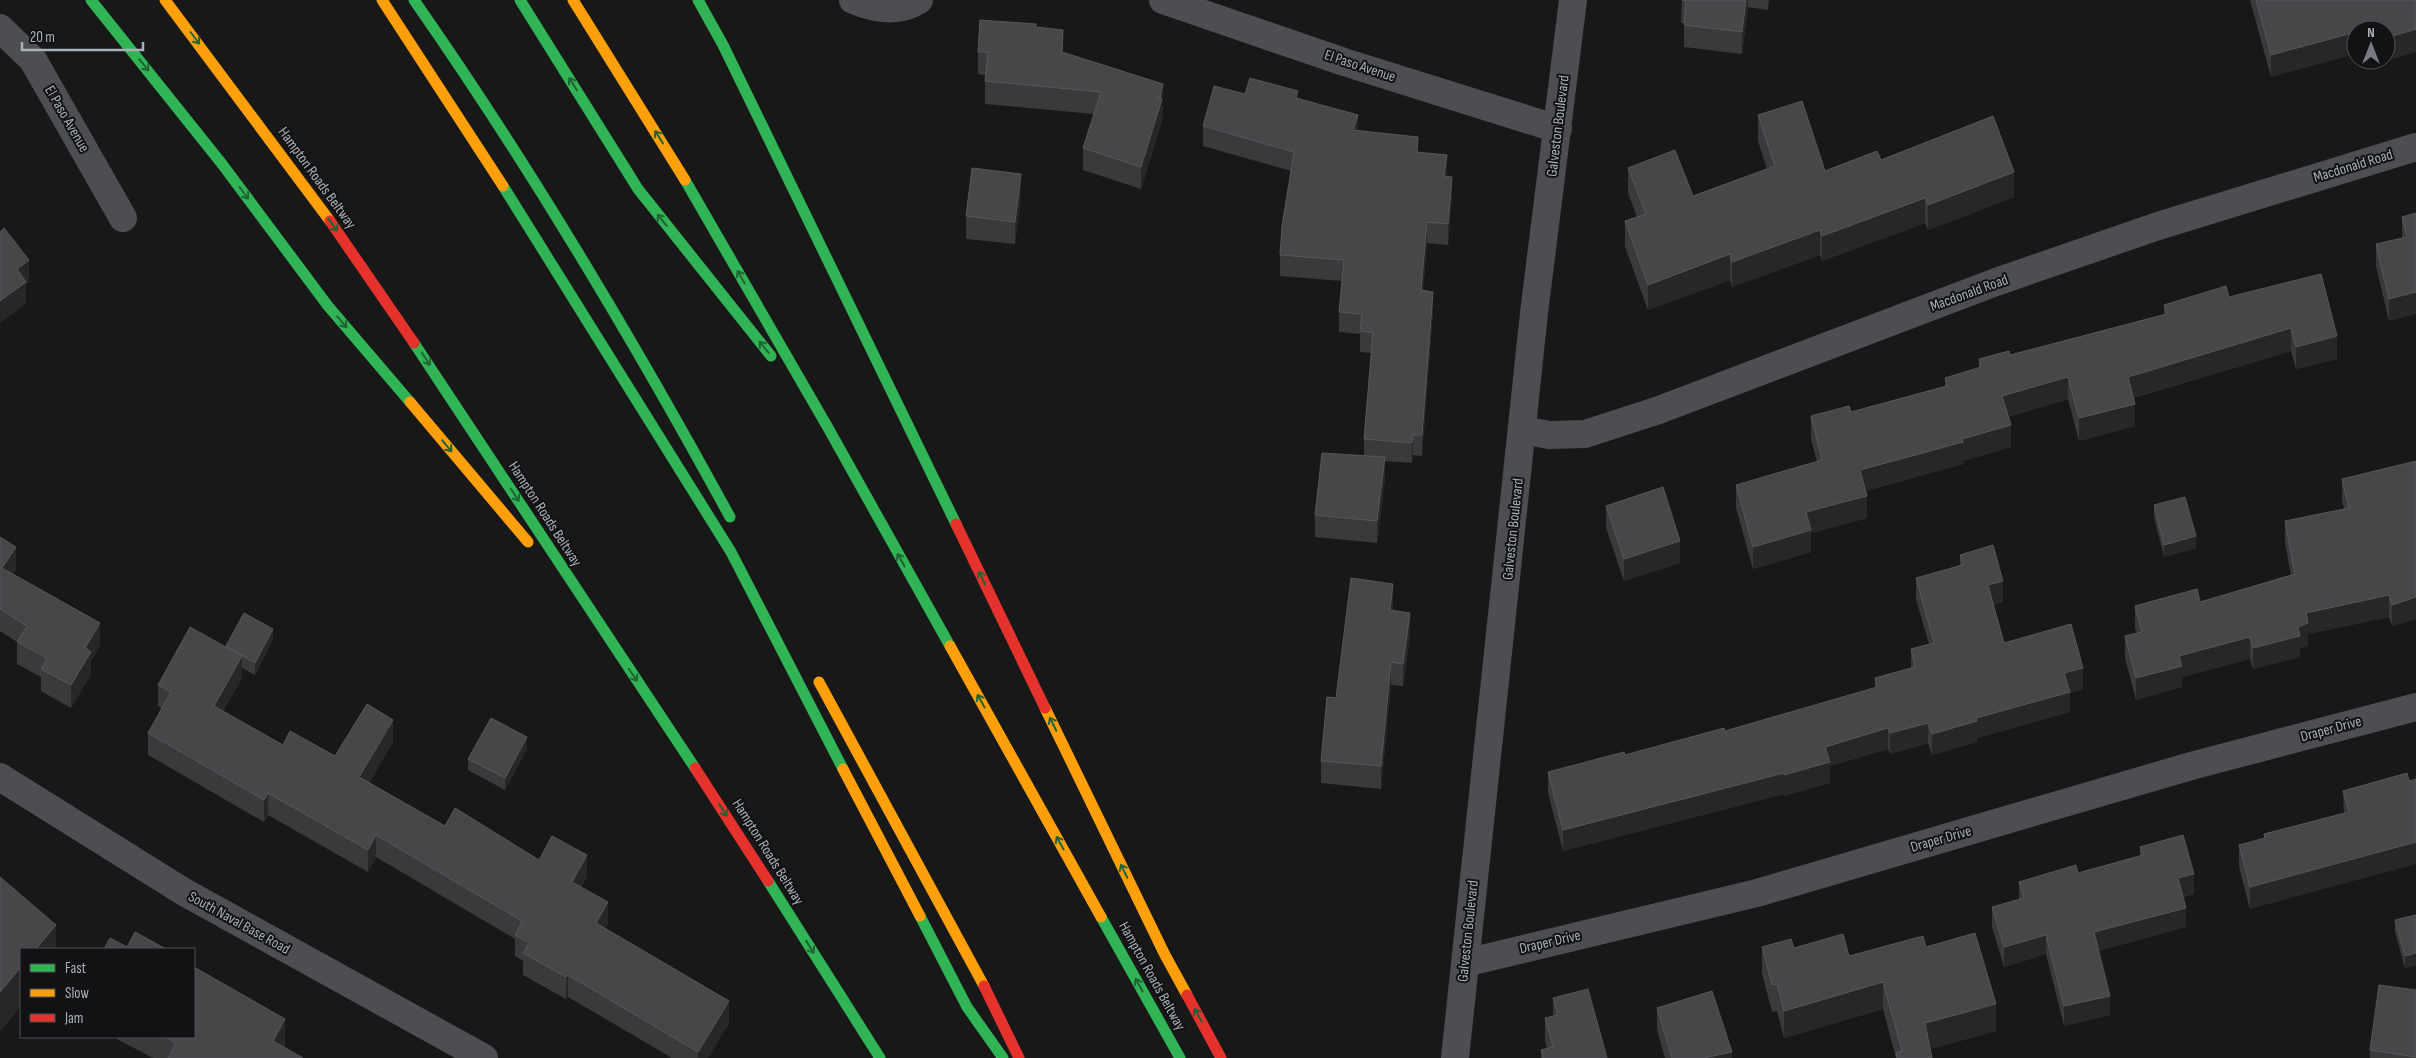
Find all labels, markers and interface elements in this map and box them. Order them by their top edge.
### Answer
scale bar [22,20,144,52]
north arrow [2346,20,2396,70]
text: N [2367,24,2375,41]
text: 20 m [30,28,55,47]
one-way arrow [190,31,201,44]
street label: El Paso Avenue [1322,46,1398,86]
one-way arrow [139,58,150,71]
street label: Galveston Boulevard [1542,74,1574,178]
one-way arrow [567,78,577,92]
street label: El Paso Avenue [40,82,94,156]
street label: Hampton Roads Beltway [274,123,360,233]
one-way arrow [654,131,664,145]
street label: Macdonald Road [2311,145,2395,187]
one-way arrow [238,186,249,199]
one-way arrow [657,214,668,227]
one-way arrow [328,218,338,232]
street label: Macdonald Road [1927,270,2011,316]
one-way arrow [736,271,746,285]
one-way arrow [337,316,348,329]
one-way arrow [758,341,769,354]
one-way arrow [421,352,431,366]
one-way arrow [442,440,453,453]
street label: Hampton Roads Beltway [504,458,586,570]
street label: Galveston Boulevard [1498,477,1528,581]
one-way arrow [510,488,520,502]
one-way arrow [896,553,906,567]
one-way arrow [977,571,986,586]
one-way arrow [628,668,639,682]
one-way arrow [976,694,986,709]
street label: Draper Drive [2298,712,2364,746]
one-way arrow [1048,717,1058,732]
street label: Hampton Roads Beltway [728,796,808,909]
one-way arrow [718,803,728,817]
street label: Draper Drive [1908,821,1974,857]
one-way arrow [1055,836,1065,851]
one-way arrow [1119,863,1129,878]
street label: Galveston Boulevard [1453,879,1483,983]
street label: South Naval Base Road [185,887,293,959]
street label: Hampton Roads Beltway [1114,918,1190,1034]
street label: Draper Drive [1517,926,1583,958]
one-way arrow [806,940,816,954]
legend [20,948,195,1038]
text: Fast [65,959,87,978]
one-way arrow [1134,978,1144,993]
text: Slow [65,984,89,1003]
one-way arrow [1193,1008,1203,1023]
text: Jam [64,1009,83,1028]

